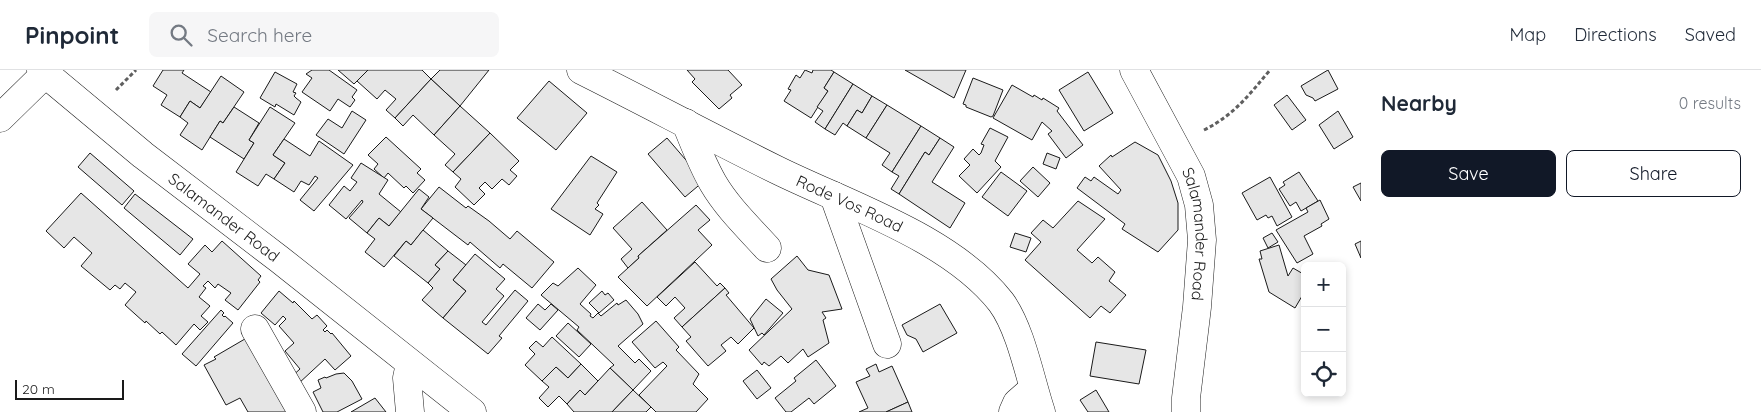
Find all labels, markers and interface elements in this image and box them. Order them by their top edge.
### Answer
search box [149,12,499,57]
text: Pinpoint [25,20,119,50]
icon: search [167,21,195,49]
text: Search here [207,23,312,47]
text: Map [1509,23,1546,46]
text: Directions [1574,23,1657,46]
text: Saved [1685,23,1736,46]
text: Nearby [1381,90,1457,116]
text: 0 results [1679,93,1741,113]
button: Save [1381,150,1556,197]
button: Share [1566,150,1741,197]
street label: Salamander Road [1178,164,1212,301]
street label: Salamander Road [165,168,284,266]
street label: Rode Vos Road [793,170,906,237]
map controls [1301,262,1346,397]
button: + [1301,262,1346,307]
button: − [1301,307,1346,352]
button: locate [1301,352,1346,397]
scale bar [15,377,124,400]
text: 20 m [22,380,55,398]

